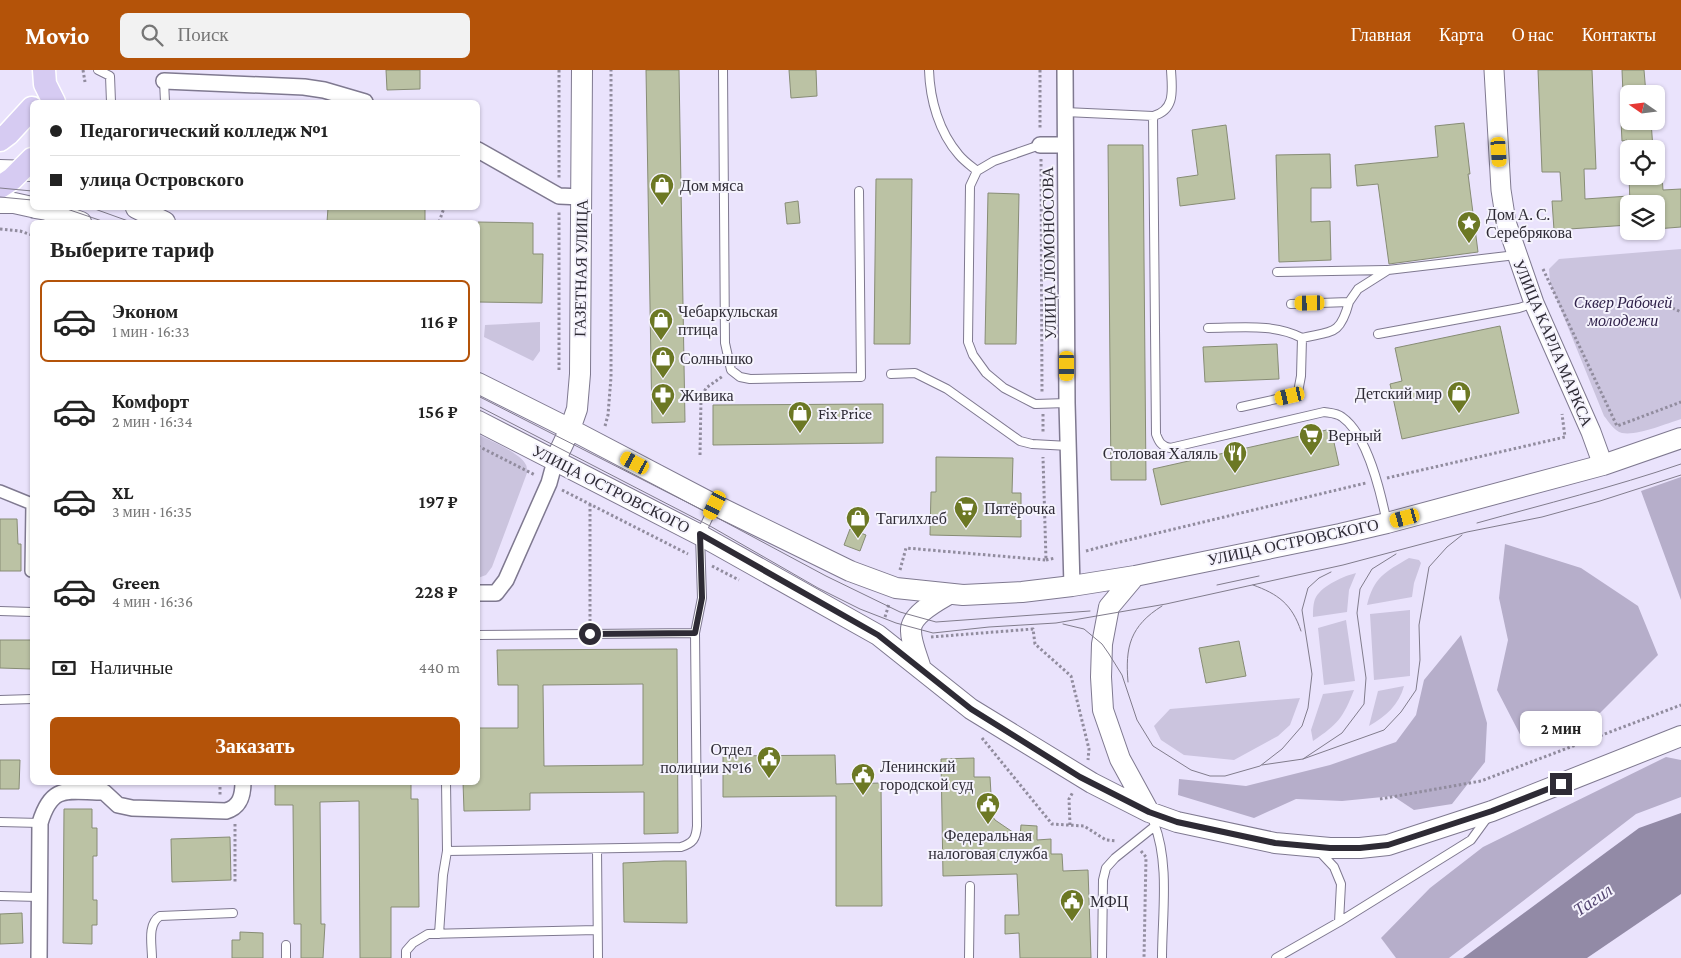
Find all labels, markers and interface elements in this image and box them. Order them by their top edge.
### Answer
search box [120,13,470,58]
icon: search [138,21,166,49]
text: Movio [25,22,90,49]
text: Поиск [178,24,229,45]
text: Главная [1351,25,1411,45]
text: Карта [1439,25,1484,45]
text: О нас [1512,25,1554,45]
text: Контакты [1582,25,1656,45]
north arrow [1620,85,1665,130]
map controls [1620,85,1665,240]
text: Педагогический колледж №1 [80,120,328,141]
car [1490,137,1507,167]
button: locate [1620,140,1665,185]
street label: УЛИЦА ЛОМОНОСОВА [1039,166,1060,340]
text: улица Островского [80,169,244,190]
shop icon: Дом мяса [649,172,675,206]
place label: Дом мяса [680,177,744,195]
button: layers [1620,195,1665,240]
street label: ГАЗЕТНАЯ УЛИЦА [571,198,592,337]
place label: Дом А. С. Серебрякова [1486,206,1572,242]
place icon: Дом А. С. Серебрякова [1456,210,1482,244]
text: Выберите тариф [50,237,214,262]
street label: УЛИЦА КАРЛА МАРКСА [1509,257,1596,430]
park label: Сквер Рабочей молодежи [1574,294,1672,329]
car [1294,295,1325,311]
icon: car [52,299,97,344]
text: Эконом [112,301,178,322]
place label: Чебаркульская птица [678,303,779,339]
shop icon: Чебаркульская птица [648,307,674,341]
text: 116 ₽ [421,311,458,332]
text: 1 мин · 16:33 [112,323,190,340]
shop icon: Солнышко [650,345,676,379]
place label: Солнышко [680,350,753,367]
car [1059,351,1074,381]
shop icon: Детский мир [1446,380,1472,414]
pharmacy icon: Живика [650,382,676,416]
car [1273,385,1306,407]
place label: Детский мир [1355,385,1442,403]
place label: Живика [680,387,734,404]
icon: car [52,389,97,434]
text: Комфорт [112,391,189,412]
shop icon: Fix Price [787,400,813,434]
text: 156 ₽ [418,401,458,422]
place label: Fix Price [818,405,872,422]
text: 2 мин · 16:34 [112,413,193,430]
supermarket icon: Верный [1298,422,1324,456]
place label: Верный [1328,427,1382,445]
restaurant icon: Столовая Халяль [1222,440,1248,474]
street label: УЛИЦА ОСТРОВСКОГО [529,442,693,537]
place label: Столовая Халяль [1103,445,1218,462]
car [618,449,651,477]
icon: car [52,479,97,524]
text: XL [112,482,134,503]
car [701,488,728,522]
text: 197 ₽ [419,491,458,512]
supermarket icon: Пятёрочка [953,495,979,529]
place label: Пятёрочка [984,500,1055,518]
text: 3 мин · 16:35 [112,503,192,520]
shop icon: Тагилхлеб [845,505,871,539]
car [1388,507,1421,529]
place label: Тагилхлеб [876,510,947,527]
street label: УЛИЦА ОСТРОВСКОГО [1206,516,1380,569]
icon: car [52,569,97,614]
text: Green [112,572,160,593]
text: 228 ₽ [415,581,458,602]
text: 4 мин · 16:36 [112,593,193,610]
route start [579,623,601,645]
icon: cash [50,654,78,682]
text: Наличные [90,657,173,678]
text: 440 m [419,659,460,676]
callout: 2 мин [1520,712,1602,746]
button: Заказать [50,717,460,775]
text: 2 мин [1541,720,1581,737]
place label: Отдел полиции №16 [660,741,752,777]
public building icon: Отдел полиции №16 [756,745,782,779]
place label: Ленинский городской суд [880,758,974,794]
public building icon: Ленинский городской суд [850,762,876,796]
route end [1550,773,1572,795]
public building icon: Федеральная налоговая служба [975,791,1001,825]
place label: Федеральная налоговая служба [928,827,1048,863]
water label: Тагил [1570,880,1616,920]
public building icon: МФЦ [1059,888,1085,922]
place label: МФЦ [1090,893,1129,911]

